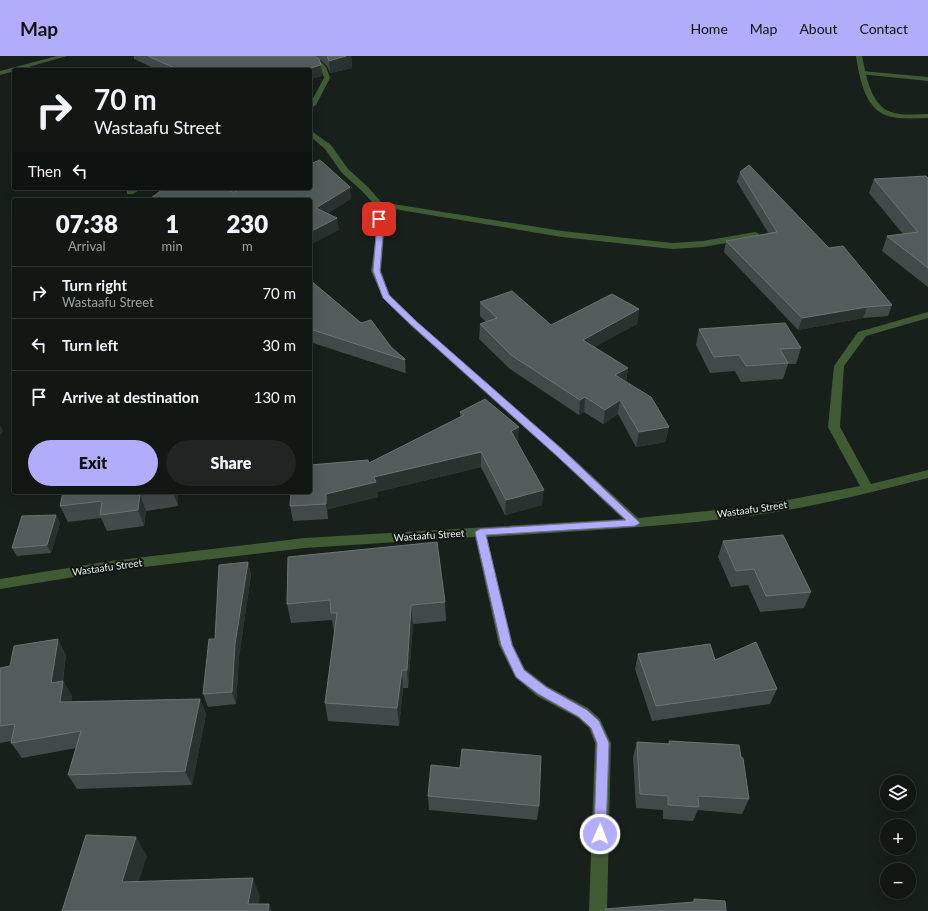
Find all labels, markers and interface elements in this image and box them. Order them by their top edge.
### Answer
text: Map [20,17,58,40]
text: Home [690,20,728,37]
text: Map [750,20,777,37]
text: About [799,20,837,37]
text: Contact [859,20,908,37]
text: 70 m [94,82,157,116]
icon: right [28,84,80,136]
text: Wastaafu Street [94,116,221,138]
icon: left [69,160,91,182]
text: Then [28,162,61,180]
pin [362,202,396,236]
icon: arrive [368,208,390,230]
text: 07:38 [56,209,118,238]
text: 1 [165,209,179,238]
text: 230 [226,209,268,238]
text: Arrival [68,238,106,254]
text: min [162,238,183,254]
text: m [242,238,253,254]
text: Turn right [62,276,127,294]
icon: right [28,282,50,304]
text: 70 m [262,284,296,302]
text: Wastaafu Street [62,294,154,310]
icon: left [28,334,50,356]
text: Turn left [62,336,118,354]
text: 30 m [262,336,296,354]
icon: arrive [28,386,50,408]
text: Arrive at destination [62,388,199,406]
text: 130 m [254,388,296,406]
button: Exit [28,440,158,486]
button: Share [166,440,296,486]
street label: Wastaafu Street [716,498,788,520]
street label: Wastaafu Street [393,527,465,543]
street label: Wastaafu Street [71,556,143,578]
map controls [880,775,916,899]
button: layers [880,775,916,811]
position arrow [579,813,621,855]
button: + [880,819,916,855]
button: − [880,863,916,899]

